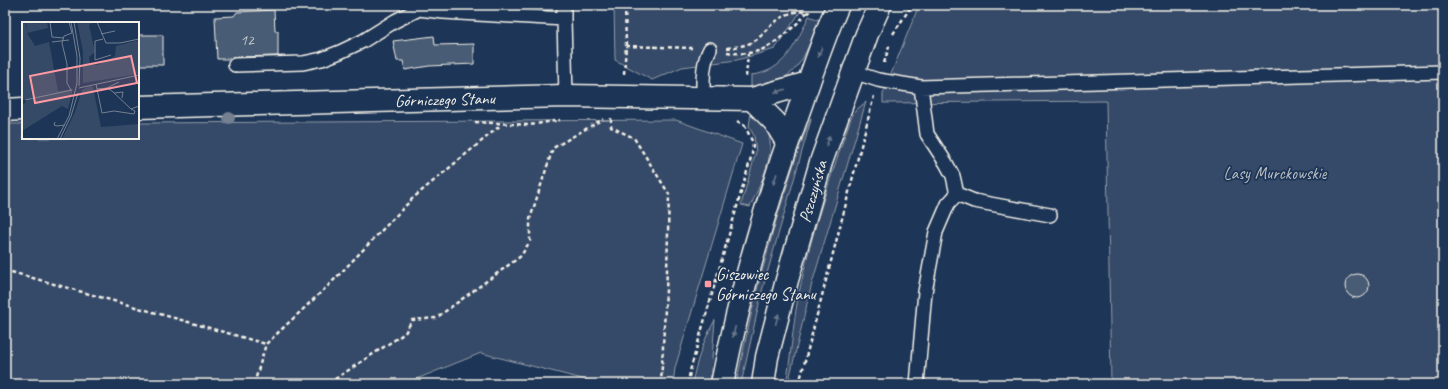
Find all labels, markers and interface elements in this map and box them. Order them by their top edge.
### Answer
inset map [22,22,139,139]
house number: 12 [240,31,255,50]
one-way arrow [816,46,822,58]
street label: Górniczego Stanu [395,88,497,111]
one-way arrow [774,88,786,94]
one-way arrow [826,134,832,146]
street label: Pszczyńska [794,157,832,225]
park label: Lasy Murckowskie [1224,163,1328,184]
one-way arrow [772,174,778,186]
place label: Giszowiec Górniczego Stanu [716,264,818,305]
marker: Giszowiec Górniczego Stanu [703,279,713,289]
one-way arrow [774,313,780,325]
one-way arrow [730,326,736,338]

